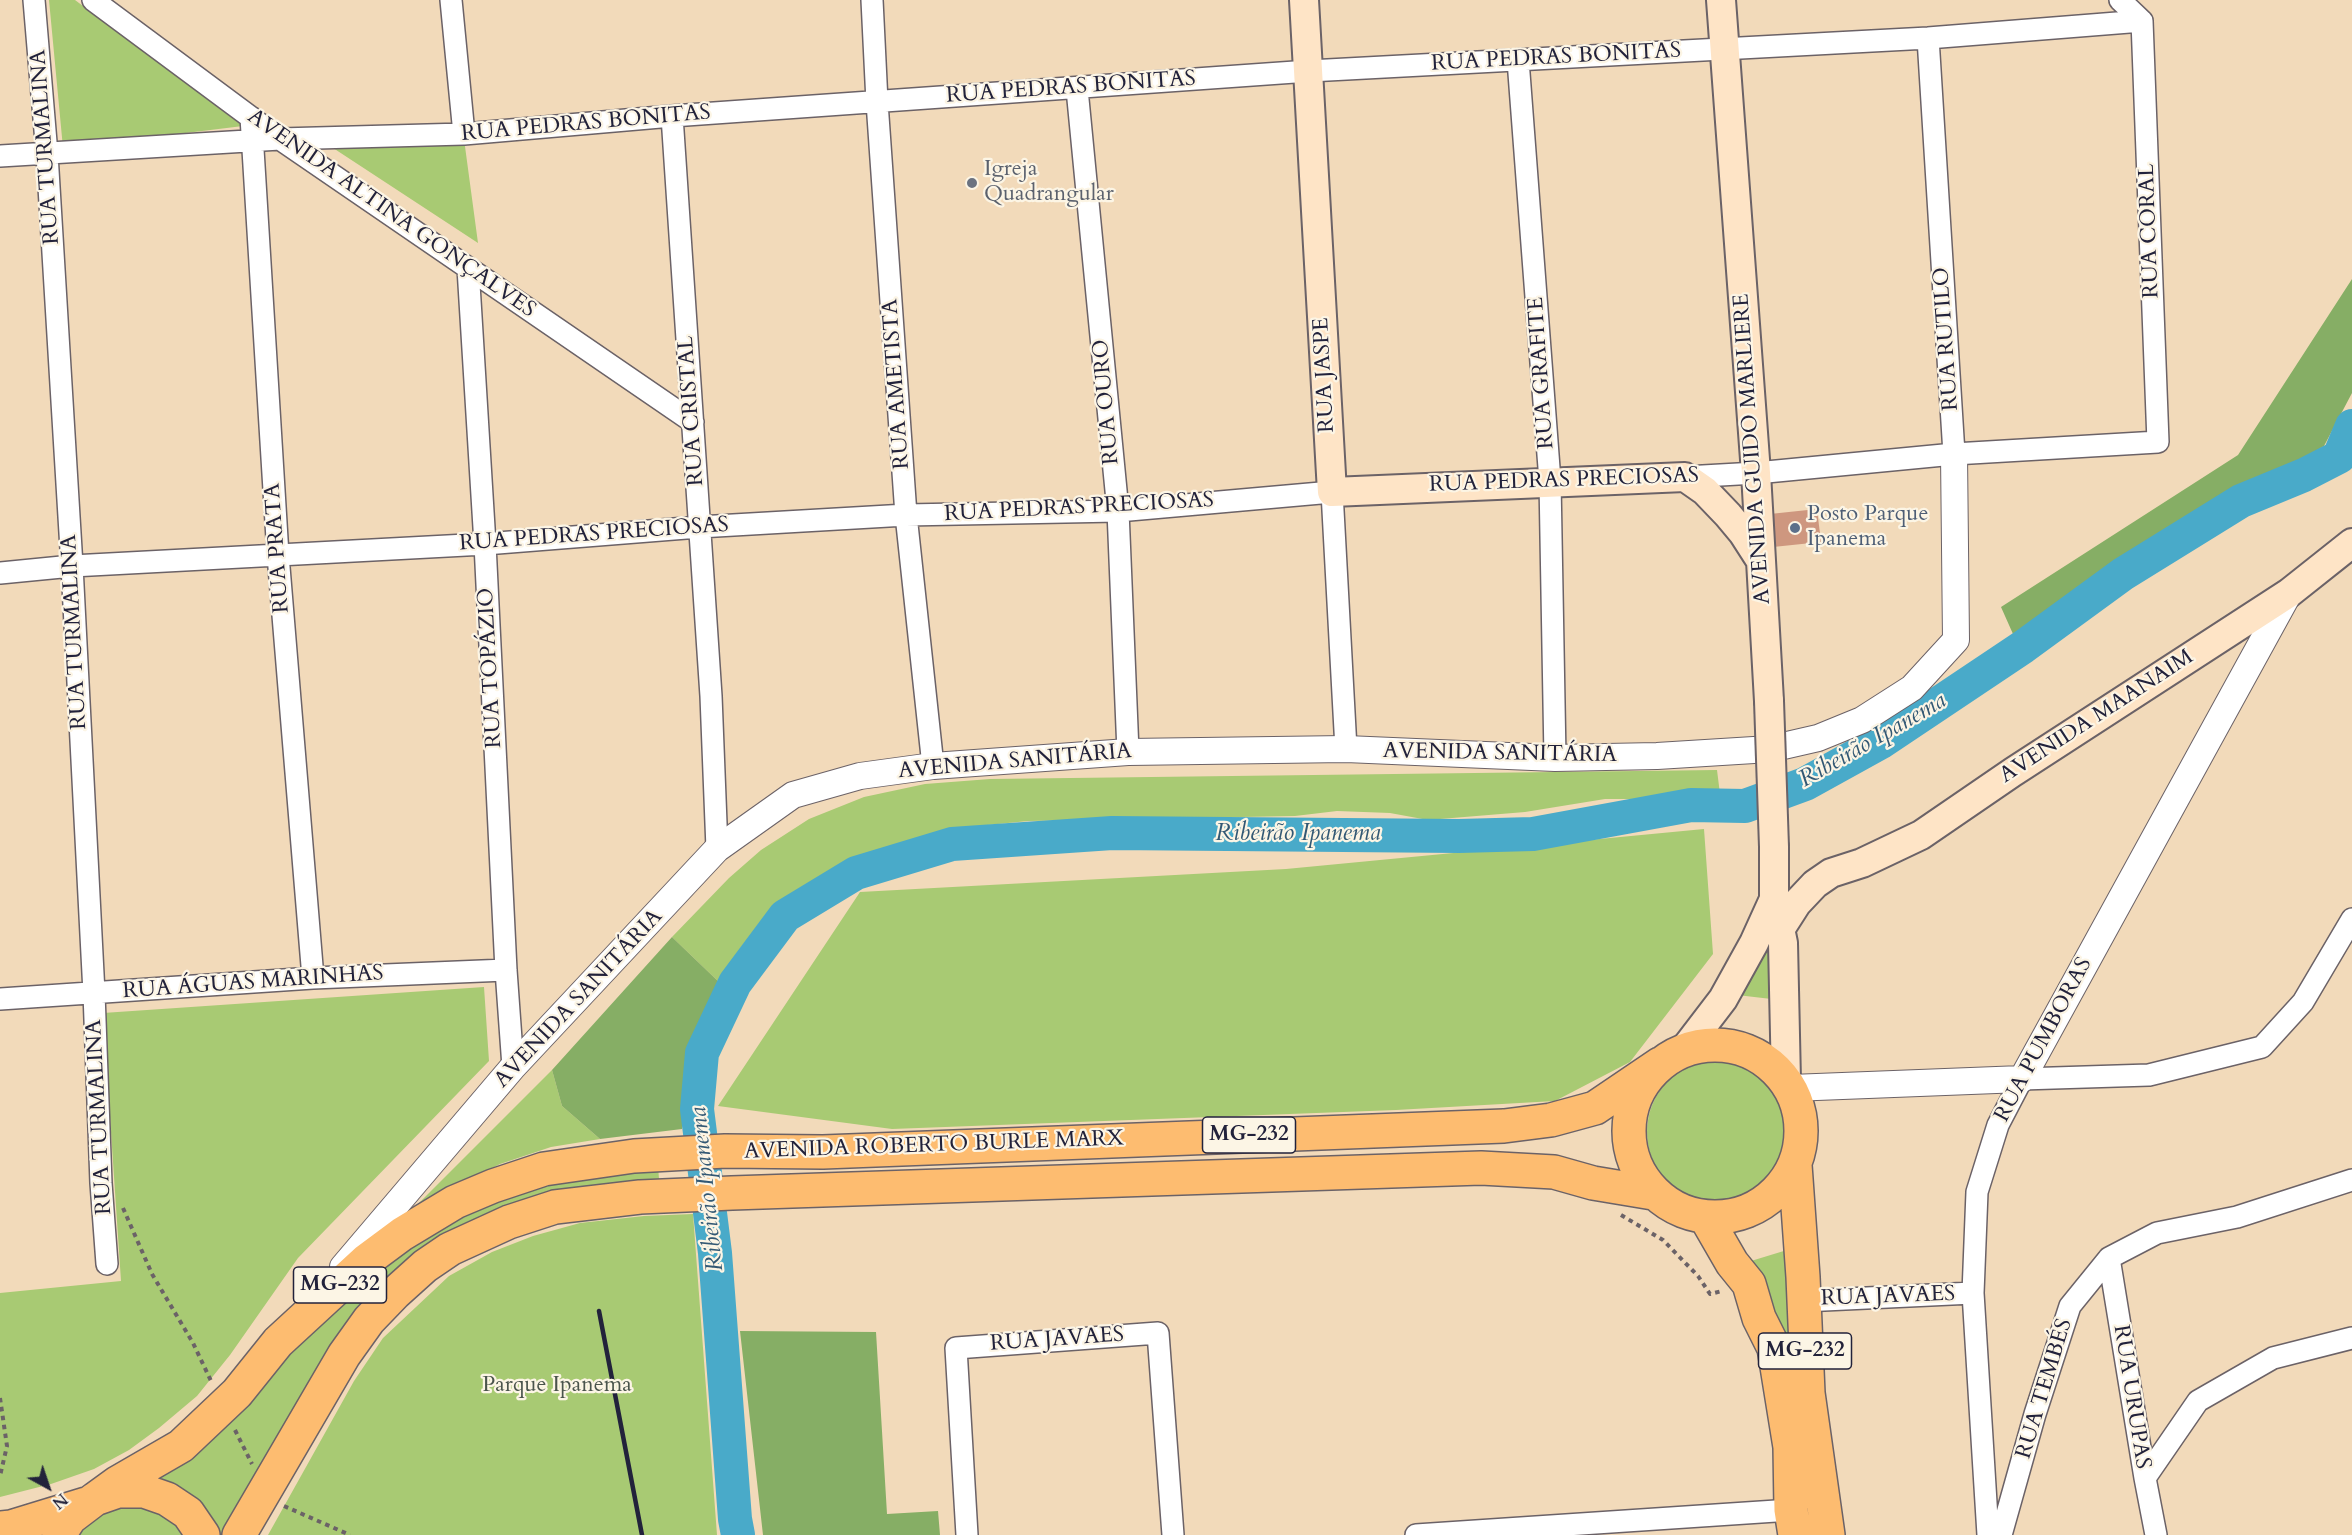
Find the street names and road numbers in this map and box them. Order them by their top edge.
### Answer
street label: RUA PEDRAS BONITAS [1430,38,1682,78]
street label: RUA TURMALINA [26,48,66,246]
street label: RUA PEDRAS BONITAS [945,66,1197,110]
street label: RUA PEDRAS BONITAS [460,100,712,148]
street label: AVENIDA ALTINA GONÇALVES [242,104,540,324]
street label: RUA CORAL [2134,163,2166,299]
street label: RUA RUTILO [1929,266,1965,412]
street label: AVENIDA GUIDO MARLIERE [1729,293,1777,605]
street label: RUA GRAFITE [1524,296,1560,450]
street label: RUA AMETISTA [878,298,916,470]
street label: RUA JASPE [1309,317,1341,433]
street label: RUA CRISTAL [674,335,710,487]
street label: RUA OURO [1088,338,1126,466]
street label: RUA PEDRAS PRECIOSAS [1429,463,1699,499]
street label: RUA PRATA [260,482,296,614]
street label: RUA PEDRAS PRECIOSAS [944,488,1214,528]
street label: RUA PEDRAS PRECIOSAS [458,512,730,558]
street label: RUA TURMALINA [57,534,93,730]
street label: RUA TOPÁZIO [474,587,508,749]
street label: AVENIDA MAANAIM [1995,644,2199,790]
street label: AVENIDA SANITÁRIA [897,739,1133,785]
street label: AVENIDA SANITÁRIA [1383,739,1617,769]
street label: AVENIDA SANITÁRIA [489,904,669,1094]
street label: RUA PUMBORAS [1990,953,2098,1127]
street label: RUA ÁGUAS MARINHAS [122,961,384,1005]
street label: RUA TURMALINA [82,1019,118,1215]
road number: MG-232 [1202,1117,1296,1153]
street label: AVENIDA ROBERTO BURLE MARX [744,1126,1124,1166]
road number: MG-232 [294,1267,386,1303]
street label: RUA JAVAES [1820,1281,1956,1313]
street label: RUA TEMBÉS [2011,1316,2079,1462]
street label: RUA JAVAES [989,1322,1125,1358]
street label: RUA URUPAS [2107,1323,2155,1471]
road number: MG-232 [1758,1333,1852,1369]

